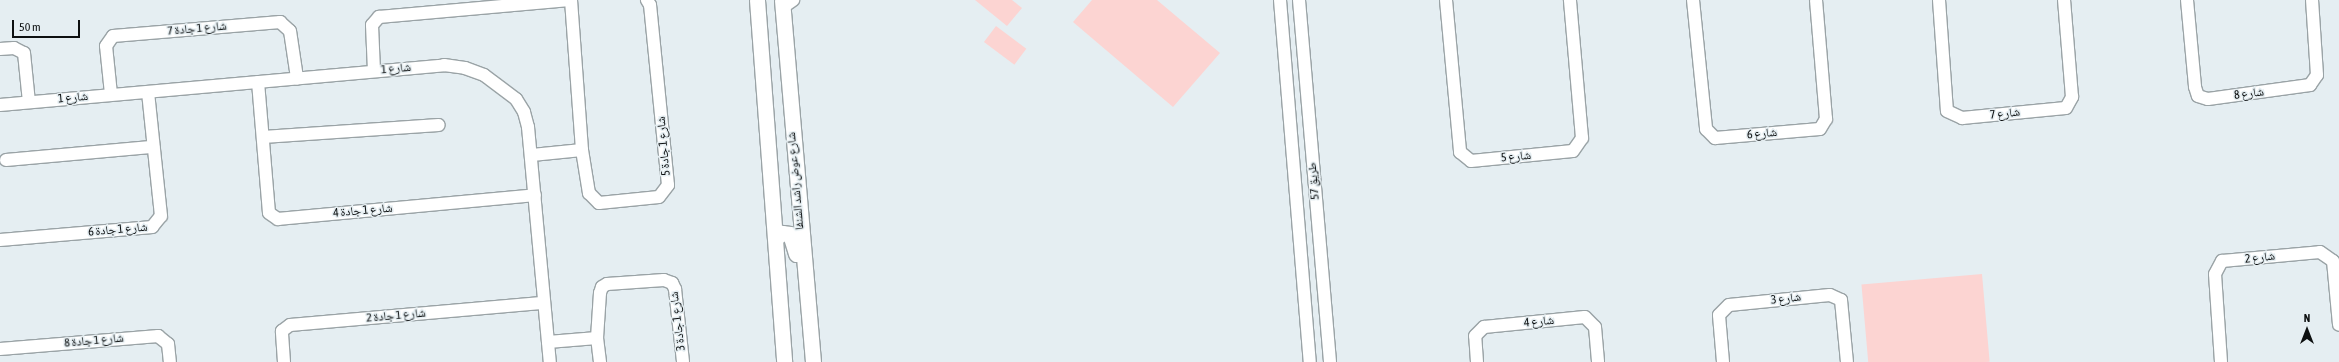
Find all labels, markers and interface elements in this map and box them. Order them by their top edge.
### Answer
scale bar [14,12,82,38]
street label: شارع 1 جادة 7 [167,19,227,39]
text: 50 m [19,20,41,34]
street label: شارع 1 [380,61,412,77]
street label: شارع 8 [2233,85,2265,103]
street label: شارع 1 [57,90,89,106]
street label: شارع 7 [1989,105,2021,123]
street label: شارع 1 جادة 5 [654,116,674,176]
street label: شارع 6 [1746,126,1778,142]
street label: شارع عوض راشد الشنفا [785,131,807,231]
street label: شارع 5 [1500,149,1532,165]
street label: طريق 57 [1305,162,1323,200]
street label: شارع 1 جادة 4 [333,201,393,221]
street label: شارع 1 جادة 6 [88,220,148,240]
street label: شارع 2 [2244,249,2276,267]
street label: شارع 3 [1770,290,1802,308]
street label: شارع 1 جادة 3 [667,291,689,351]
street label: شارع 1 جادة 2 [366,306,426,326]
north arrow [2287,310,2327,350]
text: N [2304,312,2310,324]
street label: شارع 4 [1523,314,1555,330]
street label: شارع 1 جادة 8 [64,331,124,351]

